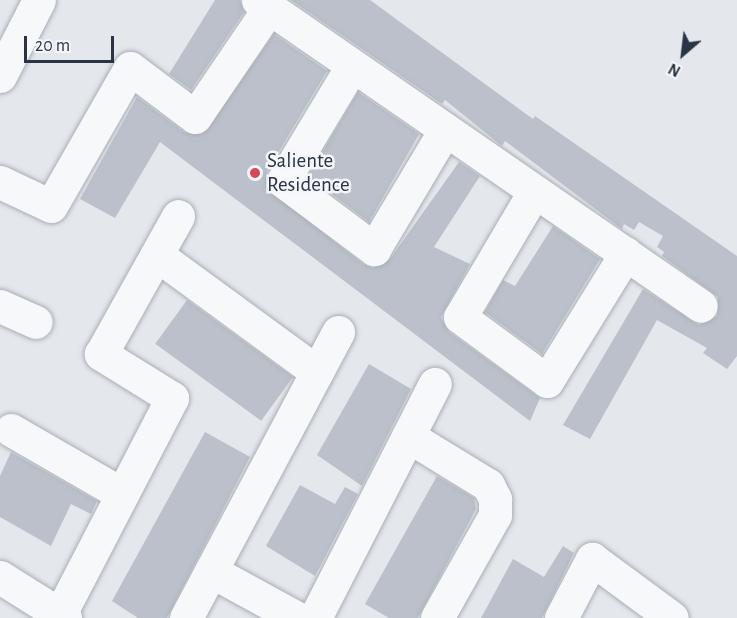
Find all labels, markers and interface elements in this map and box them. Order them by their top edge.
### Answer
scale bar [27,24,117,62]
north arrow [653,24,713,84]
text: 20 m [35,37,70,55]
text: N [666,60,683,80]
place label: Saliente Residence [267,148,350,198]
marker: Saliente Residence [248,166,262,180]

